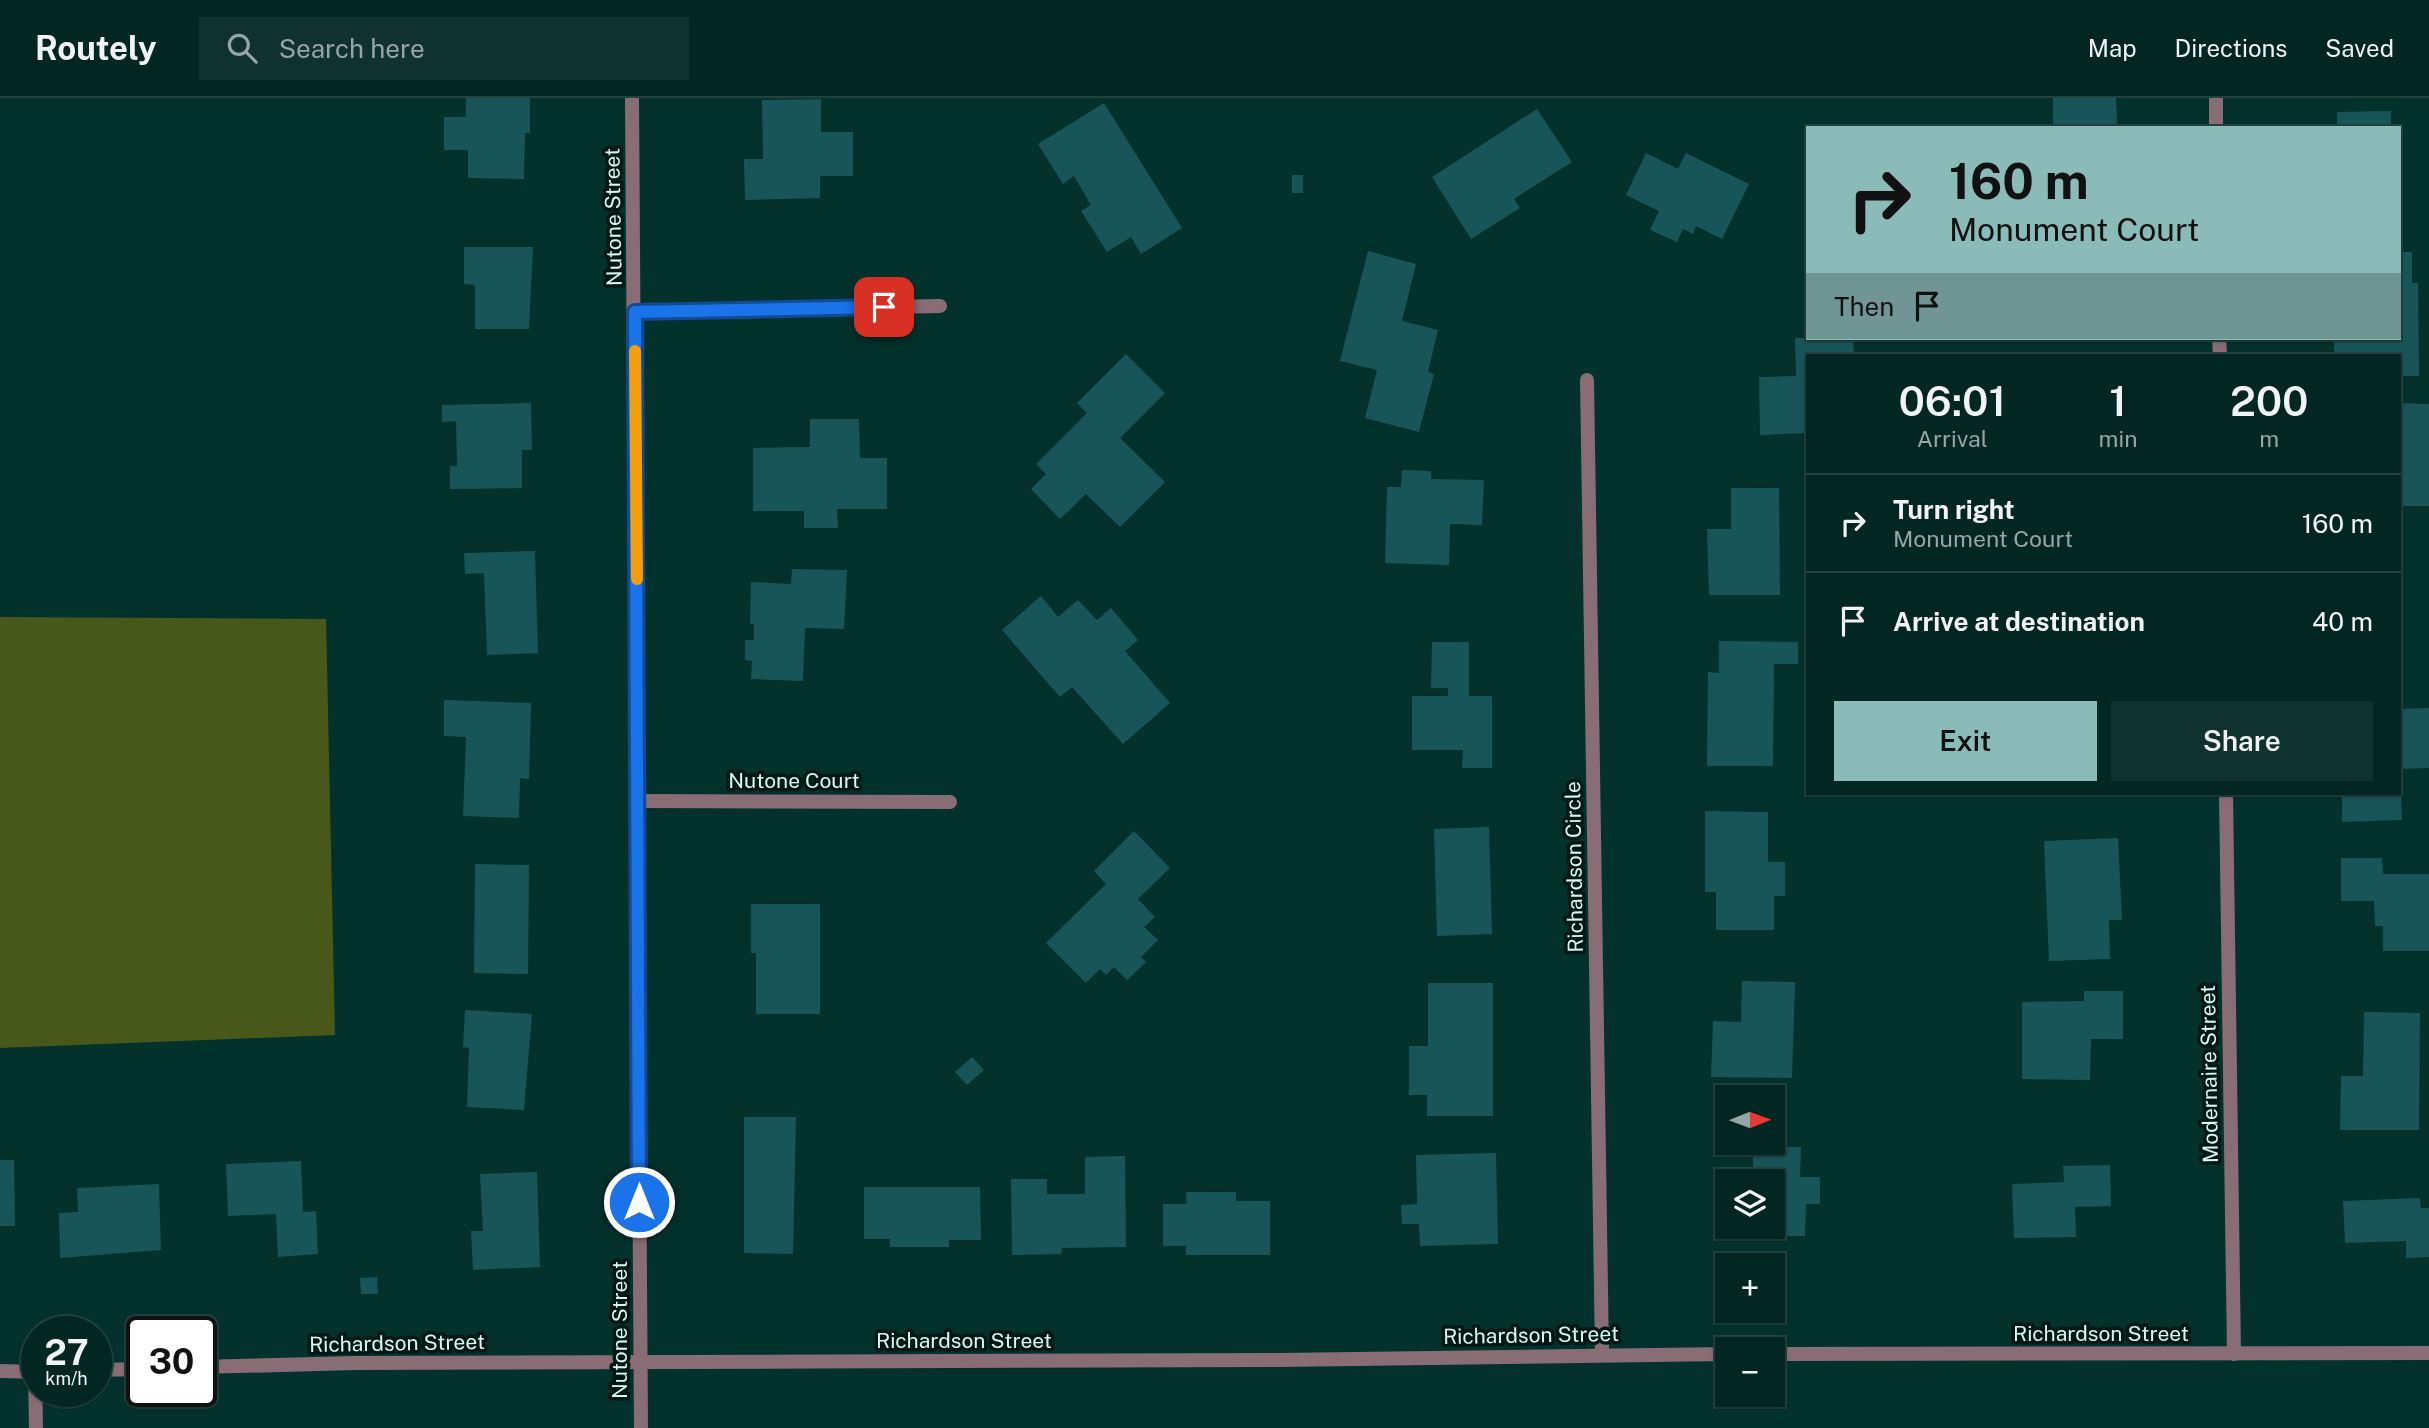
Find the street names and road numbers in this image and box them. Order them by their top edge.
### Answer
street label: Nutone Street [599,148,627,286]
street label: Nutone Court [728,768,860,793]
street label: Richardson Circle [1560,781,1588,953]
street label: Modernaire Street [2195,985,2223,1163]
street label: Nutone Street [607,1261,632,1399]
street label: Richardson Street [1443,1321,1619,1349]
street label: Richardson Street [2013,1321,2189,1346]
street label: Richardson Street [876,1328,1052,1353]
street label: Richardson Street [309,1329,485,1357]

